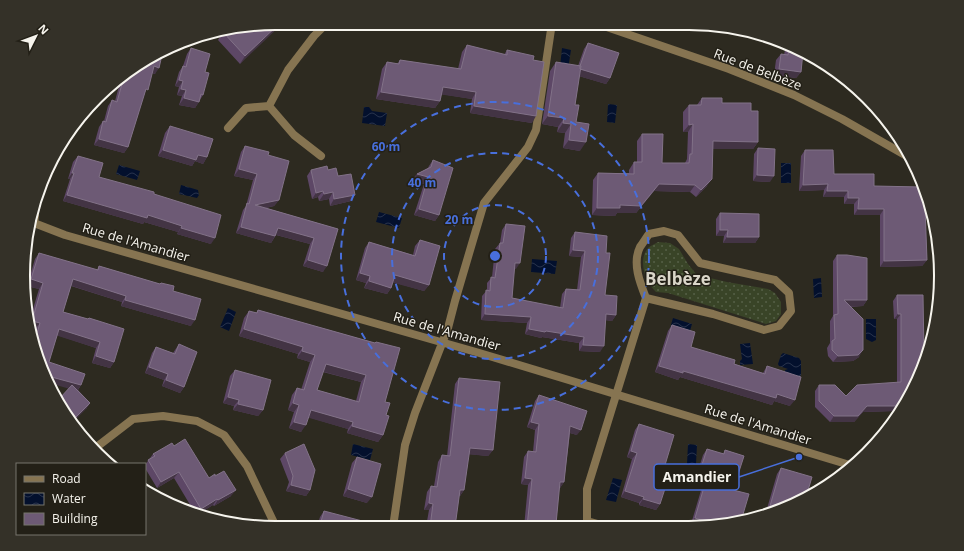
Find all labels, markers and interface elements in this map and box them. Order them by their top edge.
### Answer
north arrow [16,16,56,56]
text: N [35,21,52,37]
street label: Rue de Belbèze [711,44,805,94]
text: 60 m [372,138,400,155]
text: 40 m [408,174,436,191]
text: 20 m [445,211,473,228]
street label: Rue de l'Amandier [80,218,192,266]
centre of rings [488,249,502,263]
district label: Belbèze [645,267,711,290]
street label: Rue de l'Amandier [391,307,503,355]
street label: Rue de l'Amandier [702,399,814,449]
legend [16,463,146,535]
callout: Amandier [654,464,739,490]
text: Amandier [663,467,732,486]
text: Road [52,470,81,487]
text: Water [52,490,86,507]
text: Building [52,510,98,527]

